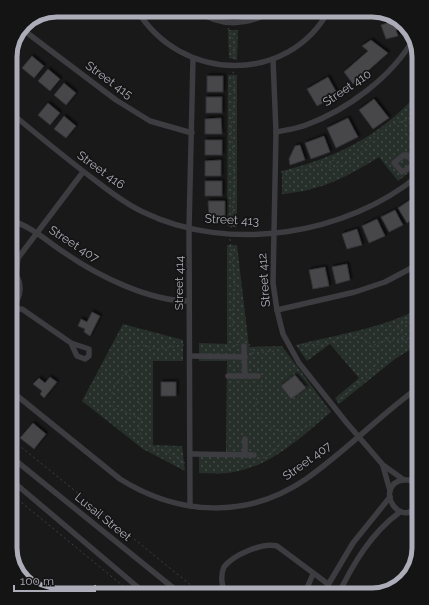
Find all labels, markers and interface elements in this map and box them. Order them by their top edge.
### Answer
street label: Street 415 [83,58,136,102]
street label: Street 410 [320,67,374,109]
street label: Street 416 [75,148,127,192]
street label: Street 413 [204,212,260,228]
street label: Street 407 [46,223,102,266]
street label: Street 412 [255,252,273,308]
street label: Street 414 [172,255,186,310]
street label: Street 407 [280,438,334,483]
street label: Lusail Street [72,490,134,544]
scale bar [14,567,95,593]
text: 100 m [20,574,54,588]

